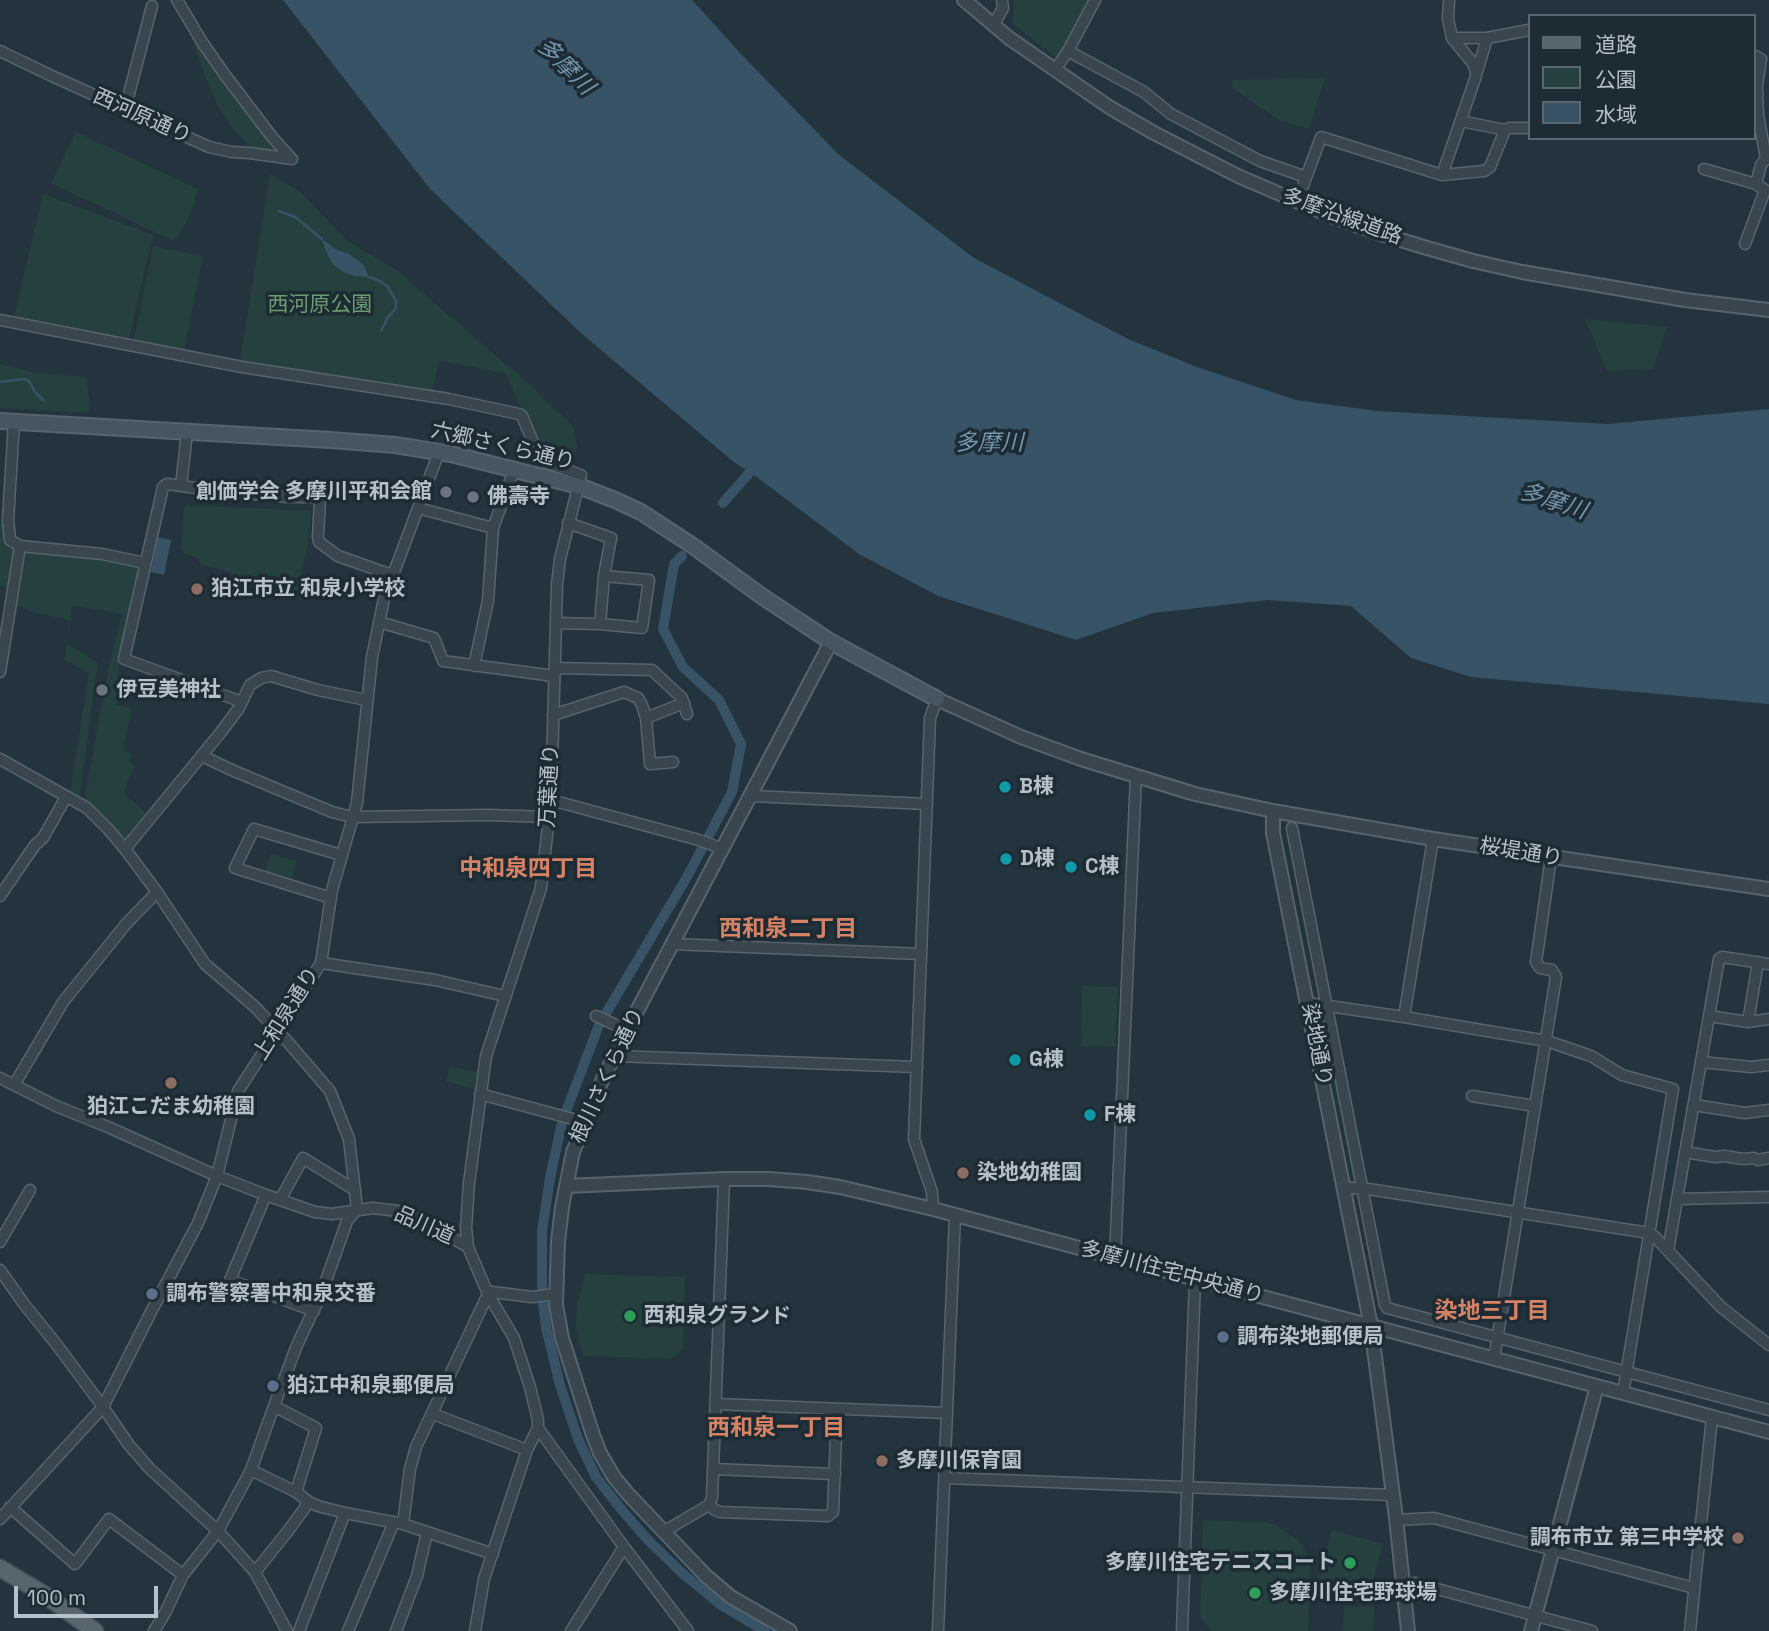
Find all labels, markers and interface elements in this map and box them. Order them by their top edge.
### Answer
legend [1528,14,1755,140]
text: 道路 [1595,31,1637,58]
water label: 多摩川 [531,33,599,101]
text: 公園 [1595,66,1637,93]
street label: 西河原通り [89,84,195,150]
text: 水域 [1595,101,1637,128]
street label: 多摩沿線道路 [1278,184,1406,250]
park label: 西河原公園 [268,292,372,318]
street label: 六郷さくら通り [429,418,577,476]
water label: 多摩川 [955,430,1023,458]
water label: 多摩川 [1516,478,1590,526]
place label: 創価学会 多摩川平和会館 [196,479,432,505]
marker: 創価学会 多摩川平和会館 [438,484,454,500]
place label: 佛壽寺 [487,484,550,510]
marker: 佛壽寺 [465,489,481,505]
place label: 狛江市立 和泉小学校 [211,576,405,602]
marker: 狛江市立 和泉小学校 [189,581,205,597]
place label: 伊豆美神社 [116,677,221,703]
marker: 伊豆美神社 [94,682,110,698]
street label: 万葉通り [535,743,565,829]
place label: B棟 [1019,774,1054,800]
marker: B棟 [997,779,1013,795]
street label: 桜堤通り [1478,834,1564,872]
place label: D棟 [1020,846,1055,872]
marker: D棟 [998,851,1014,867]
place label: C棟 [1085,854,1120,880]
district label: 中和泉四丁目 [459,856,597,884]
marker: C棟 [1063,859,1079,875]
district label: 西和泉二丁目 [719,916,857,944]
street label: 上和泉通り [248,963,326,1065]
street label: 染地通り [1296,1001,1336,1089]
street label: 根川さくら通り [566,1004,650,1148]
place label: G棟 [1029,1047,1064,1073]
marker: G棟 [1007,1052,1023,1068]
marker: 狛江こだま幼稚園 [163,1075,179,1091]
place label: 狛江こだま幼稚園 [87,1094,255,1120]
place label: F棟 [1104,1102,1136,1128]
marker: F棟 [1082,1107,1098,1123]
place label: 染地幼稚園 [977,1160,1082,1186]
marker: 染地幼稚園 [955,1165,971,1181]
street label: 品川道 [390,1202,458,1250]
street label: 多摩川住宅中央通り [1077,1236,1267,1310]
place label: 調布警察署中和泉交番 [166,1281,376,1307]
marker: 調布警察署中和泉交番 [144,1286,160,1302]
district label: 染地三丁目 [1435,1298,1549,1326]
place label: 西和泉グランド [644,1303,791,1329]
marker: 西和泉グランド [622,1308,638,1324]
place label: 調布染地郵便局 [1237,1324,1384,1350]
marker: 調布染地郵便局 [1215,1329,1231,1345]
place label: 狛江中和泉郵便局 [287,1373,455,1399]
marker: 狛江中和泉郵便局 [265,1378,281,1394]
district label: 西和泉一丁目 [707,1415,845,1443]
place label: 多摩川保育園 [896,1448,1022,1474]
marker: 多摩川保育園 [874,1453,890,1469]
place label: 調布市立 第三中学校 [1530,1525,1724,1551]
marker: 調布市立 第三中学校 [1730,1530,1746,1546]
place label: 多摩川住宅テニスコート [1105,1550,1336,1576]
marker: 多摩川住宅テニスコート [1342,1555,1358,1571]
scale bar [18,1572,161,1616]
place label: 多摩川住宅野球場 [1269,1580,1437,1606]
text: 100 m [27,1584,86,1611]
marker: 多摩川住宅野球場 [1247,1585,1263,1601]

